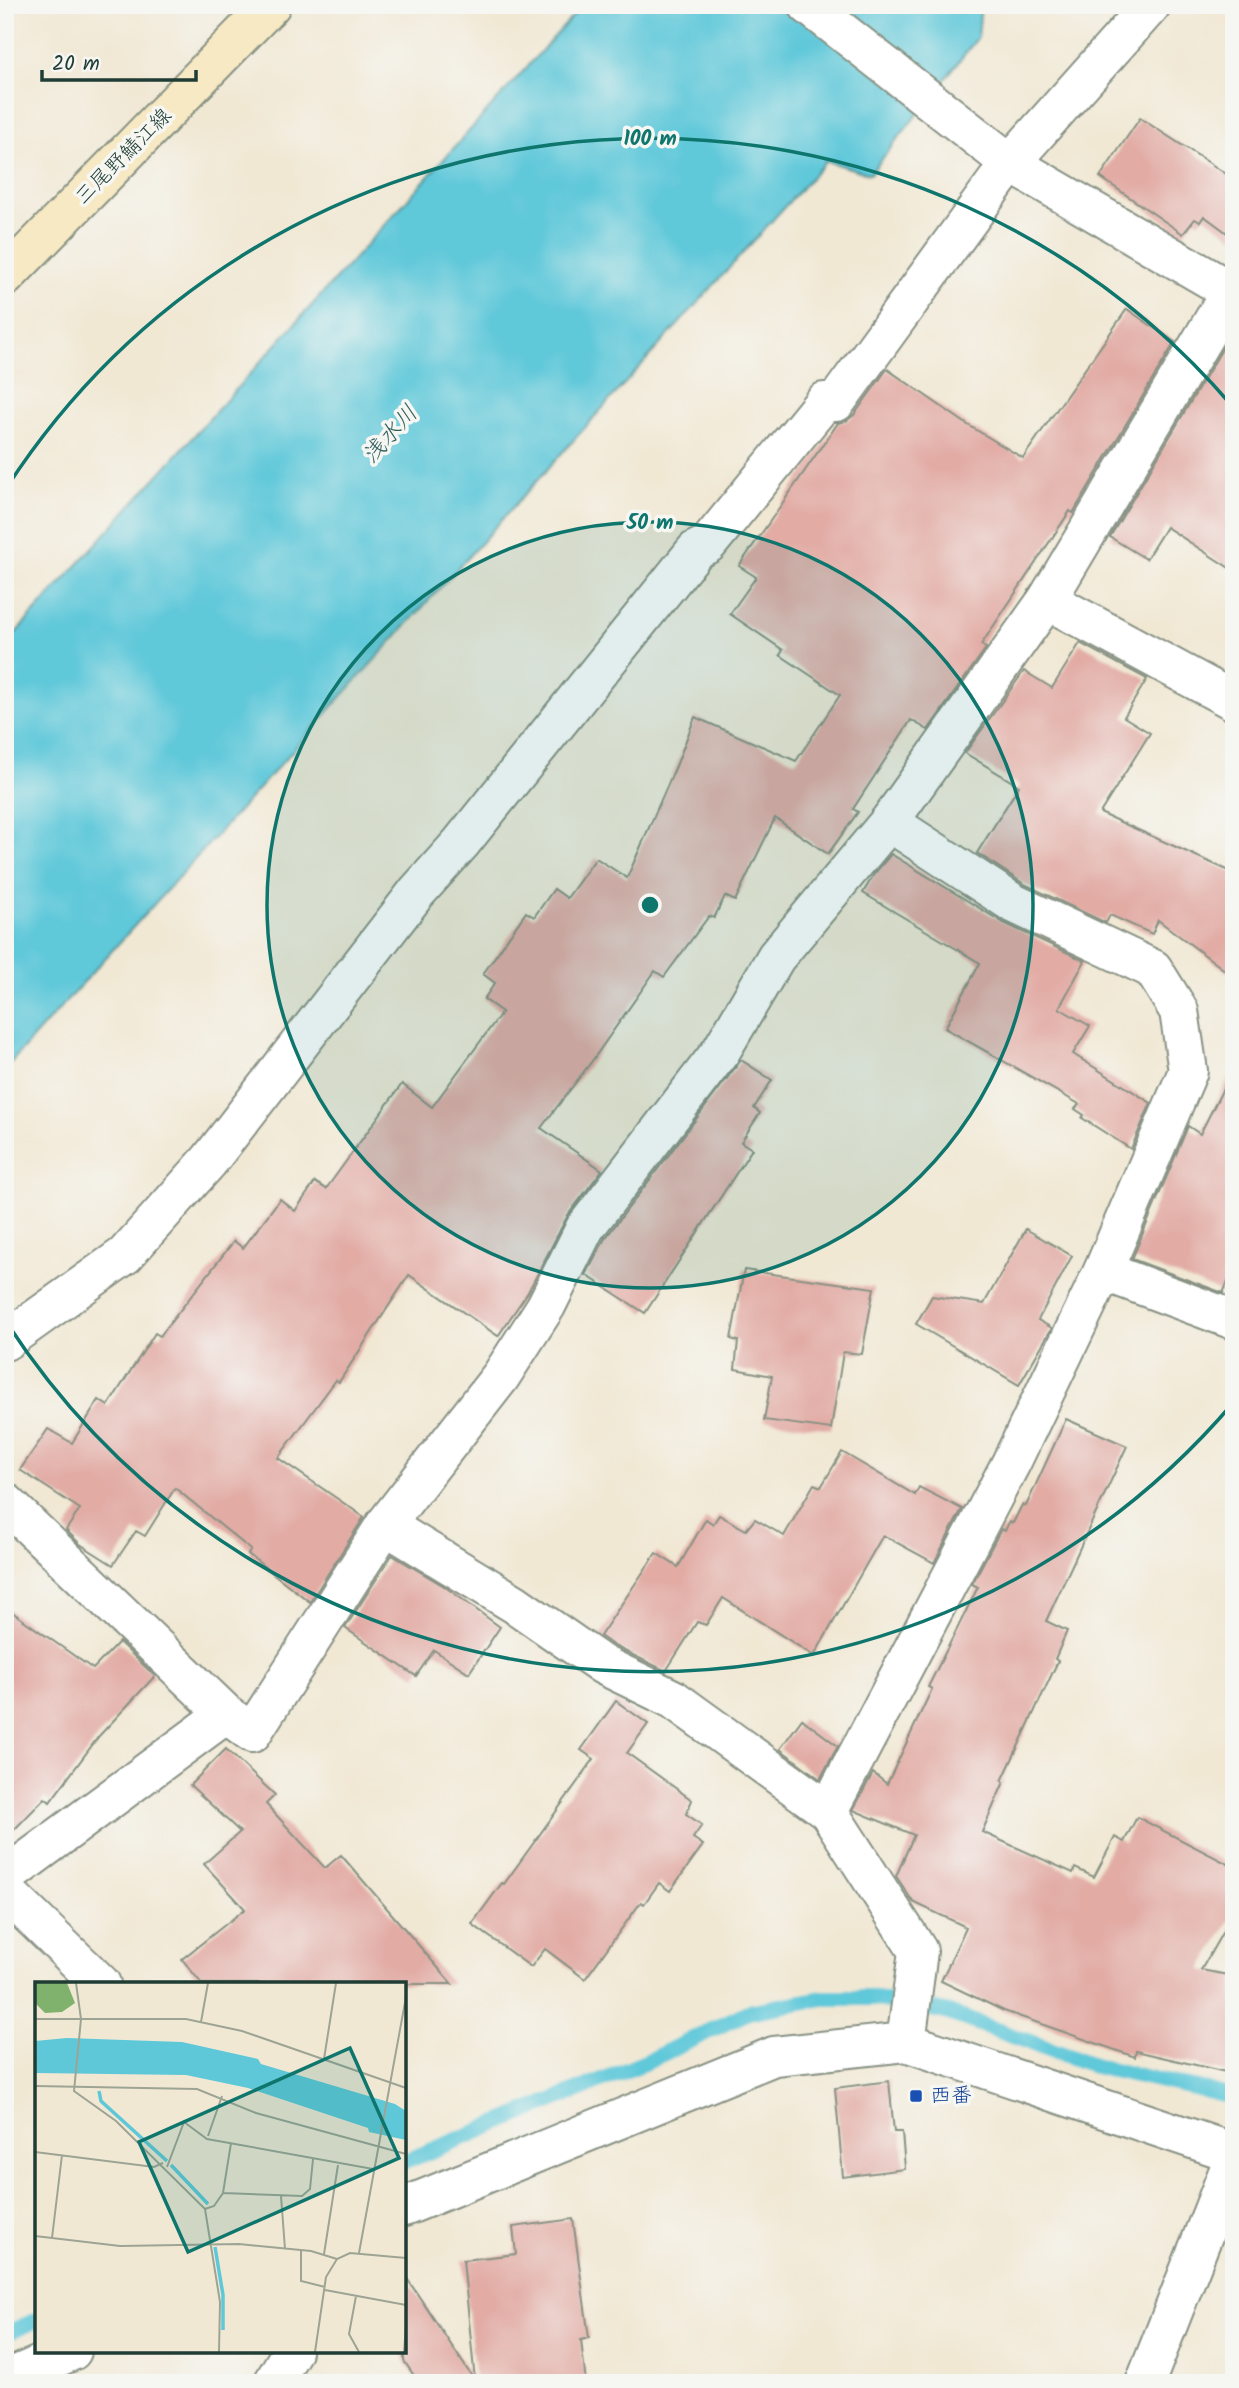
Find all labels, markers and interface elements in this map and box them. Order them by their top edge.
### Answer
scale bar [42,38,196,82]
text: 20 m [52,48,100,81]
street label: 三尾野鯖江線 [68,101,180,213]
text: 100 m [623,123,677,156]
water label: 浅水川 [355,397,427,473]
text: 50 m [626,507,673,540]
centre of rings [638,893,662,917]
inset map [35,1982,406,2353]
place label: 西番 [930,2080,972,2113]
marker: 西番 [908,2088,924,2104]

